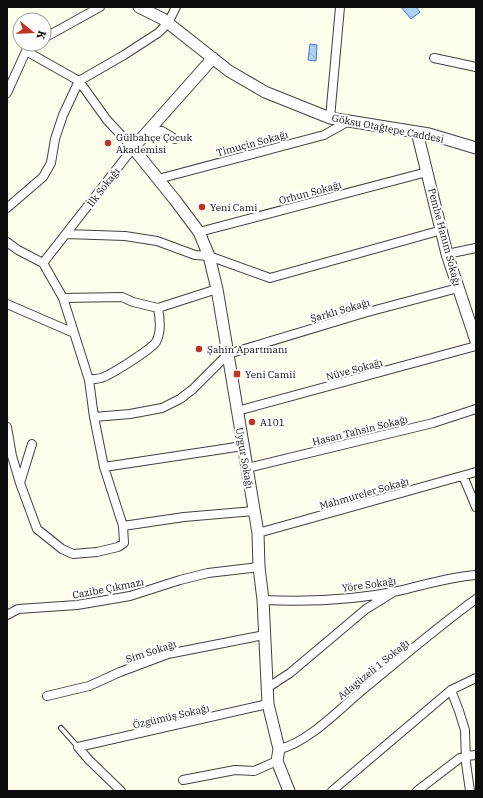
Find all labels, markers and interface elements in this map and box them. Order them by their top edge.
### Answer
north arrow [12,12,52,52]
text: K [33,29,49,42]
street label: Göksu Otağtepe Caddesi [331,111,445,146]
street label: Timuçin Sokağı [215,128,289,159]
place label: Gülbahçe Çocuk Akademisi [116,131,192,156]
marker: Gülbahçe Çocuk Akademisi [103,138,113,148]
street label: İlk Sokağı [84,165,123,209]
street label: Orhun Sokağı [277,178,343,207]
street label: Pembe Hanım Sokağı [425,187,464,288]
place label: Yeni Cami [210,201,257,214]
marker: Yeni Cami [197,202,207,212]
street label: Şarklı Sokağı [309,296,371,325]
place label: Şahin Apartmanı [207,343,287,356]
marker: Şahin Apartmanı [194,344,204,354]
street label: Nüve Sokağı [324,356,384,383]
place label: Yeni Camii [245,368,296,381]
marker: Yeni Camii [232,369,242,379]
street label: Hasan Tahsin Sokağı [311,412,409,449]
place label: A101 [260,416,285,429]
marker: A101 [247,417,257,427]
street label: Uygur Sokağı [233,426,256,490]
street label: Mahmureler Sokağı [318,474,410,512]
street label: Yöre Sokağı [341,574,397,595]
street label: Cazibe Çıkmazı [71,575,145,602]
street label: Sim Sokağı [124,637,178,666]
street label: Adagüzeli 1 Sokaḡı [335,637,412,702]
street label: Özgümüş Sokağı [132,701,211,732]

